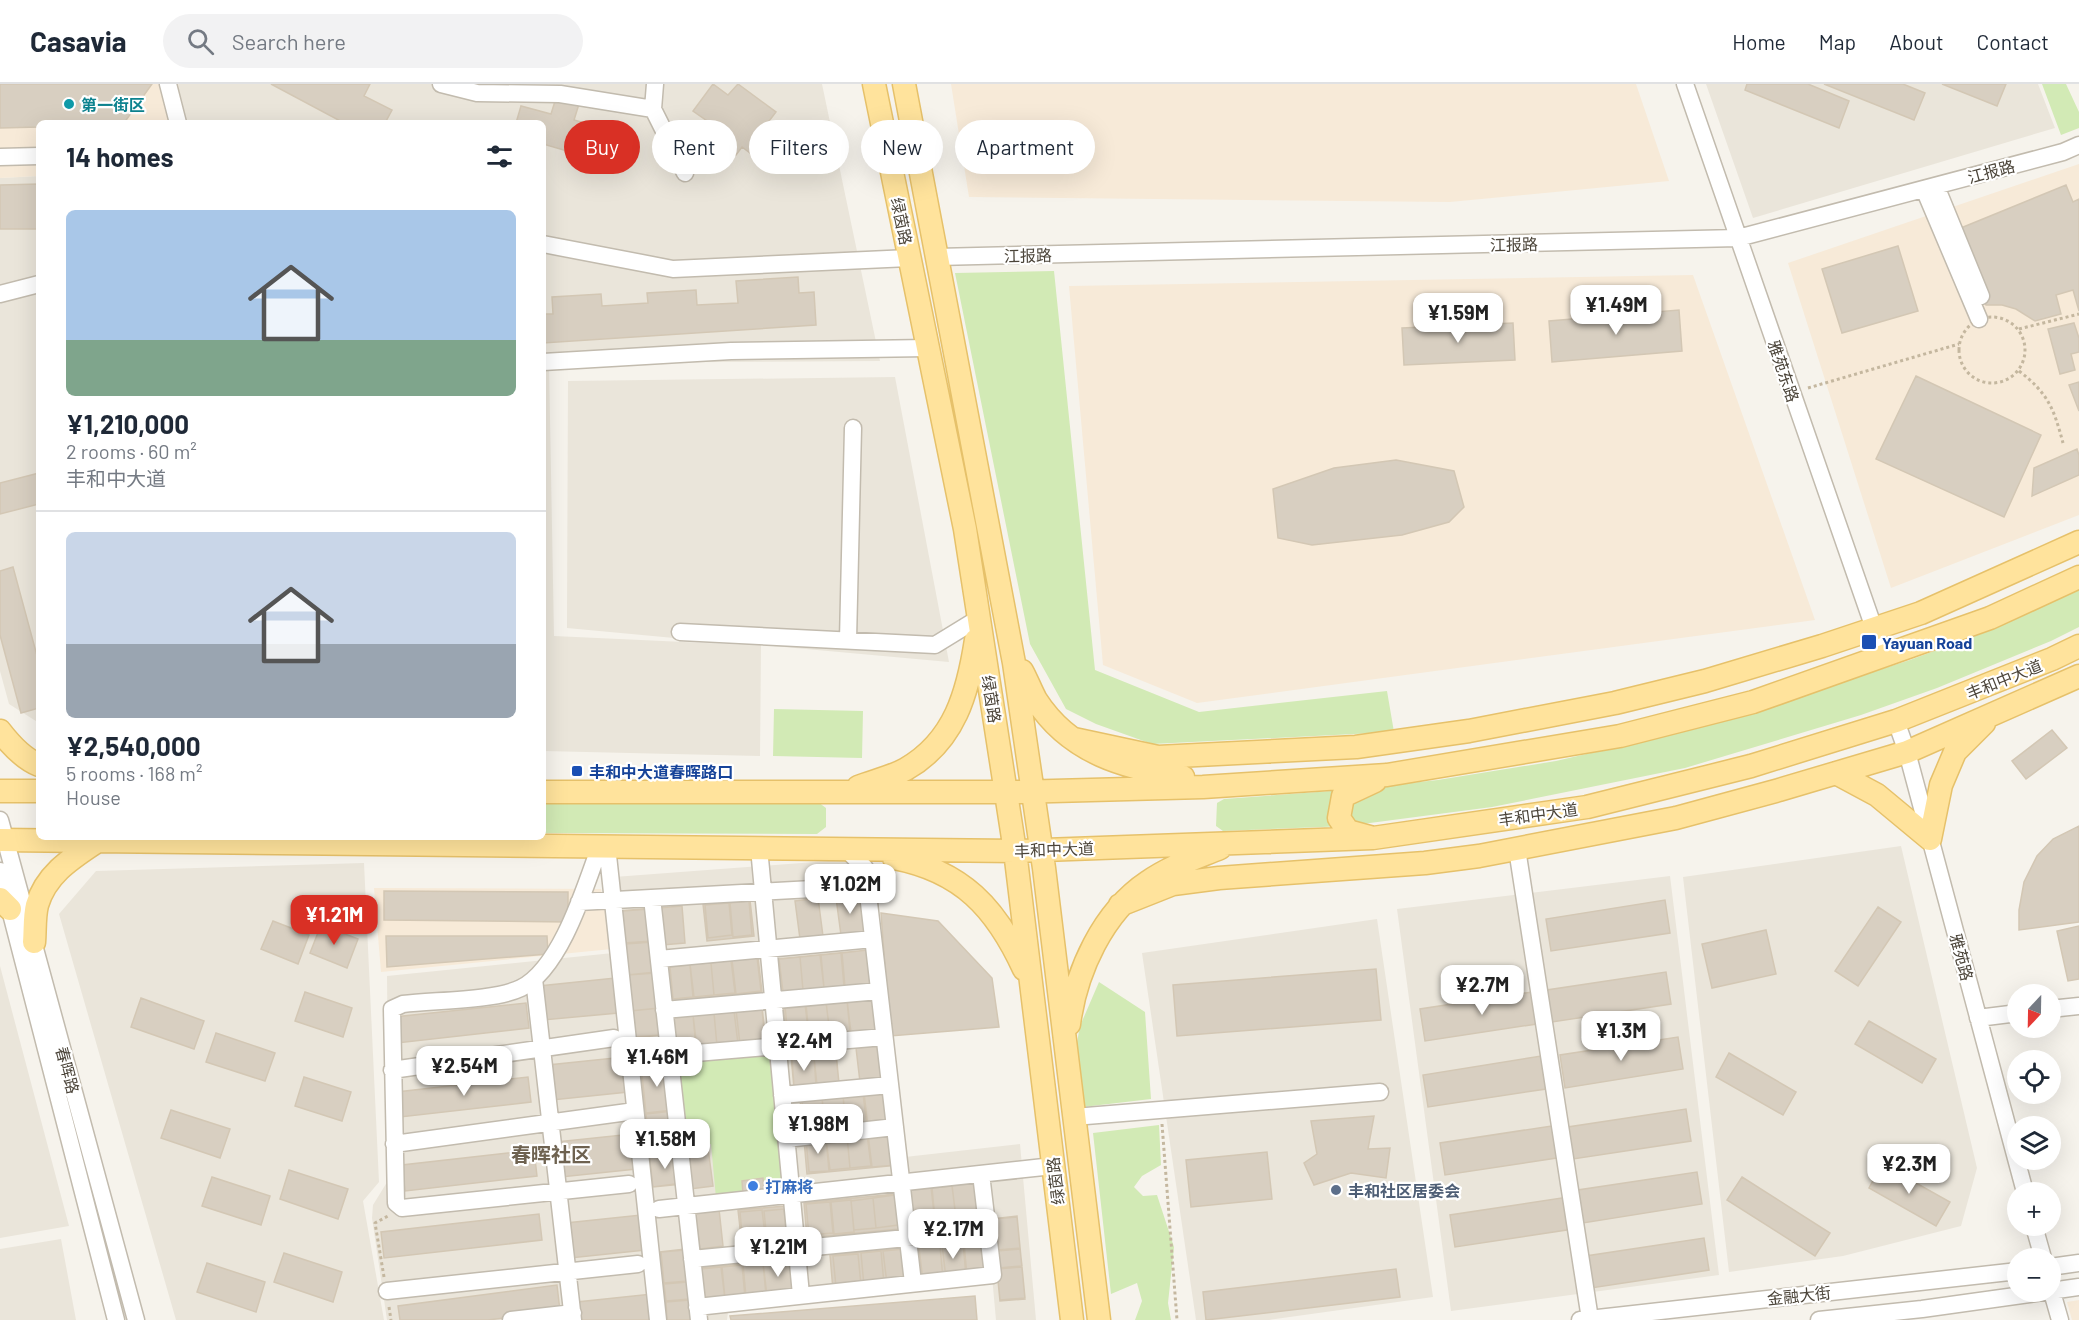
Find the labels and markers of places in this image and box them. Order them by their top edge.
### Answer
place label: 第一街区 [81,95,145,114]
marker: 第一街区 [62,97,76,111]
pin: ¥1.49M [1567,285,1665,336]
pin: ¥1.59M [1409,293,1507,344]
marker: Yayuan Road [1860,633,1878,651]
place label: Yayuan Road [1882,633,1972,652]
place label: 丰和中大道春晖路口 [589,762,733,781]
marker: 丰和中大道春晖路口 [570,764,584,778]
pin: ¥1.02M [801,864,899,915]
pin: ¥1.21M [285,895,383,946]
pin: ¥2.7M [1440,965,1524,1016]
pin: ¥1.3M [1579,1011,1663,1062]
pin: ¥2.4M [762,1021,846,1072]
pin: ¥1.46M [608,1037,706,1088]
pin: ¥2.54M [415,1046,513,1097]
pin: ¥1.98M [769,1104,867,1155]
pin: ¥1.58M [616,1119,714,1170]
pin: ¥2.3M [1867,1144,1951,1195]
place label: 打麻将 [765,1177,813,1196]
marker: 打麻将 [746,1179,760,1193]
place label: 丰和社区居委会 [1348,1181,1460,1200]
marker: 丰和社区居委会 [1329,1183,1343,1197]
pin: ¥2.17M [904,1209,1002,1260]
pin: ¥1.21M [729,1227,827,1278]

